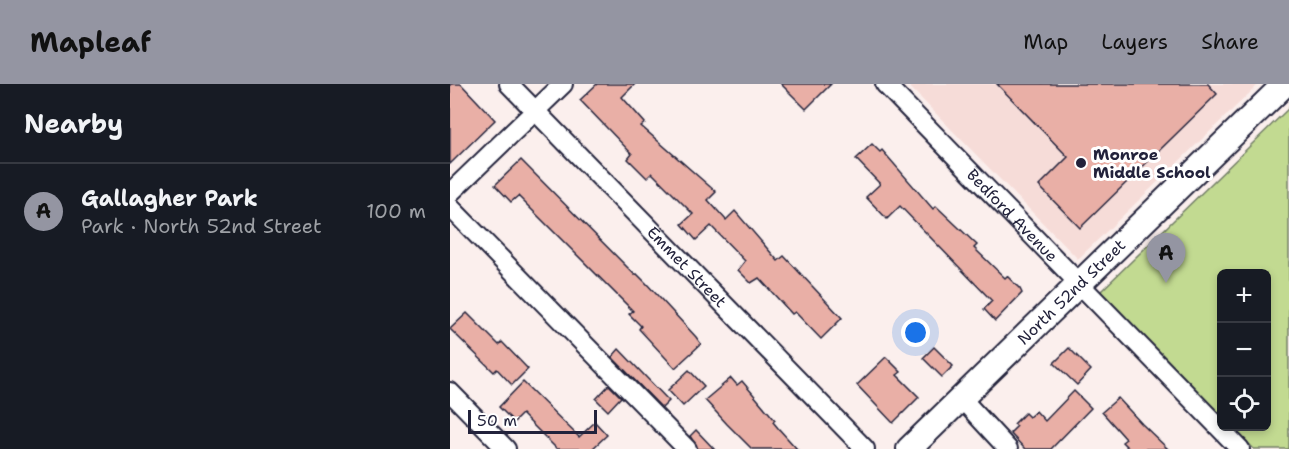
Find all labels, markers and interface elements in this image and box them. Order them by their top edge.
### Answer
text: Mapleaf [30,23,151,61]
text: Map [1023,28,1068,56]
text: Layers [1101,28,1168,56]
text: Share [1201,28,1259,56]
text: Nearby [24,106,123,141]
place label: Monroe Middle School [1093,144,1211,183]
marker: Monroe Middle School [1074,156,1088,170]
street label: Bedford Avenue [962,164,1062,267]
text: Gallagher Park [81,184,258,213]
text: A [36,198,51,224]
text: 100 m [366,198,426,224]
text: Park · North 52nd Street [81,213,322,239]
street label: Emmet Street [642,222,731,312]
pin: A [1146,234,1186,283]
street label: North 52nd Street [1013,235,1130,349]
map controls [1217,269,1271,431]
button: + [1217,269,1271,323]
your location [901,318,930,347]
button: − [1217,323,1271,377]
button: locate [1217,377,1271,431]
scale bar [468,407,597,434]
text: 50 m [477,410,517,431]

